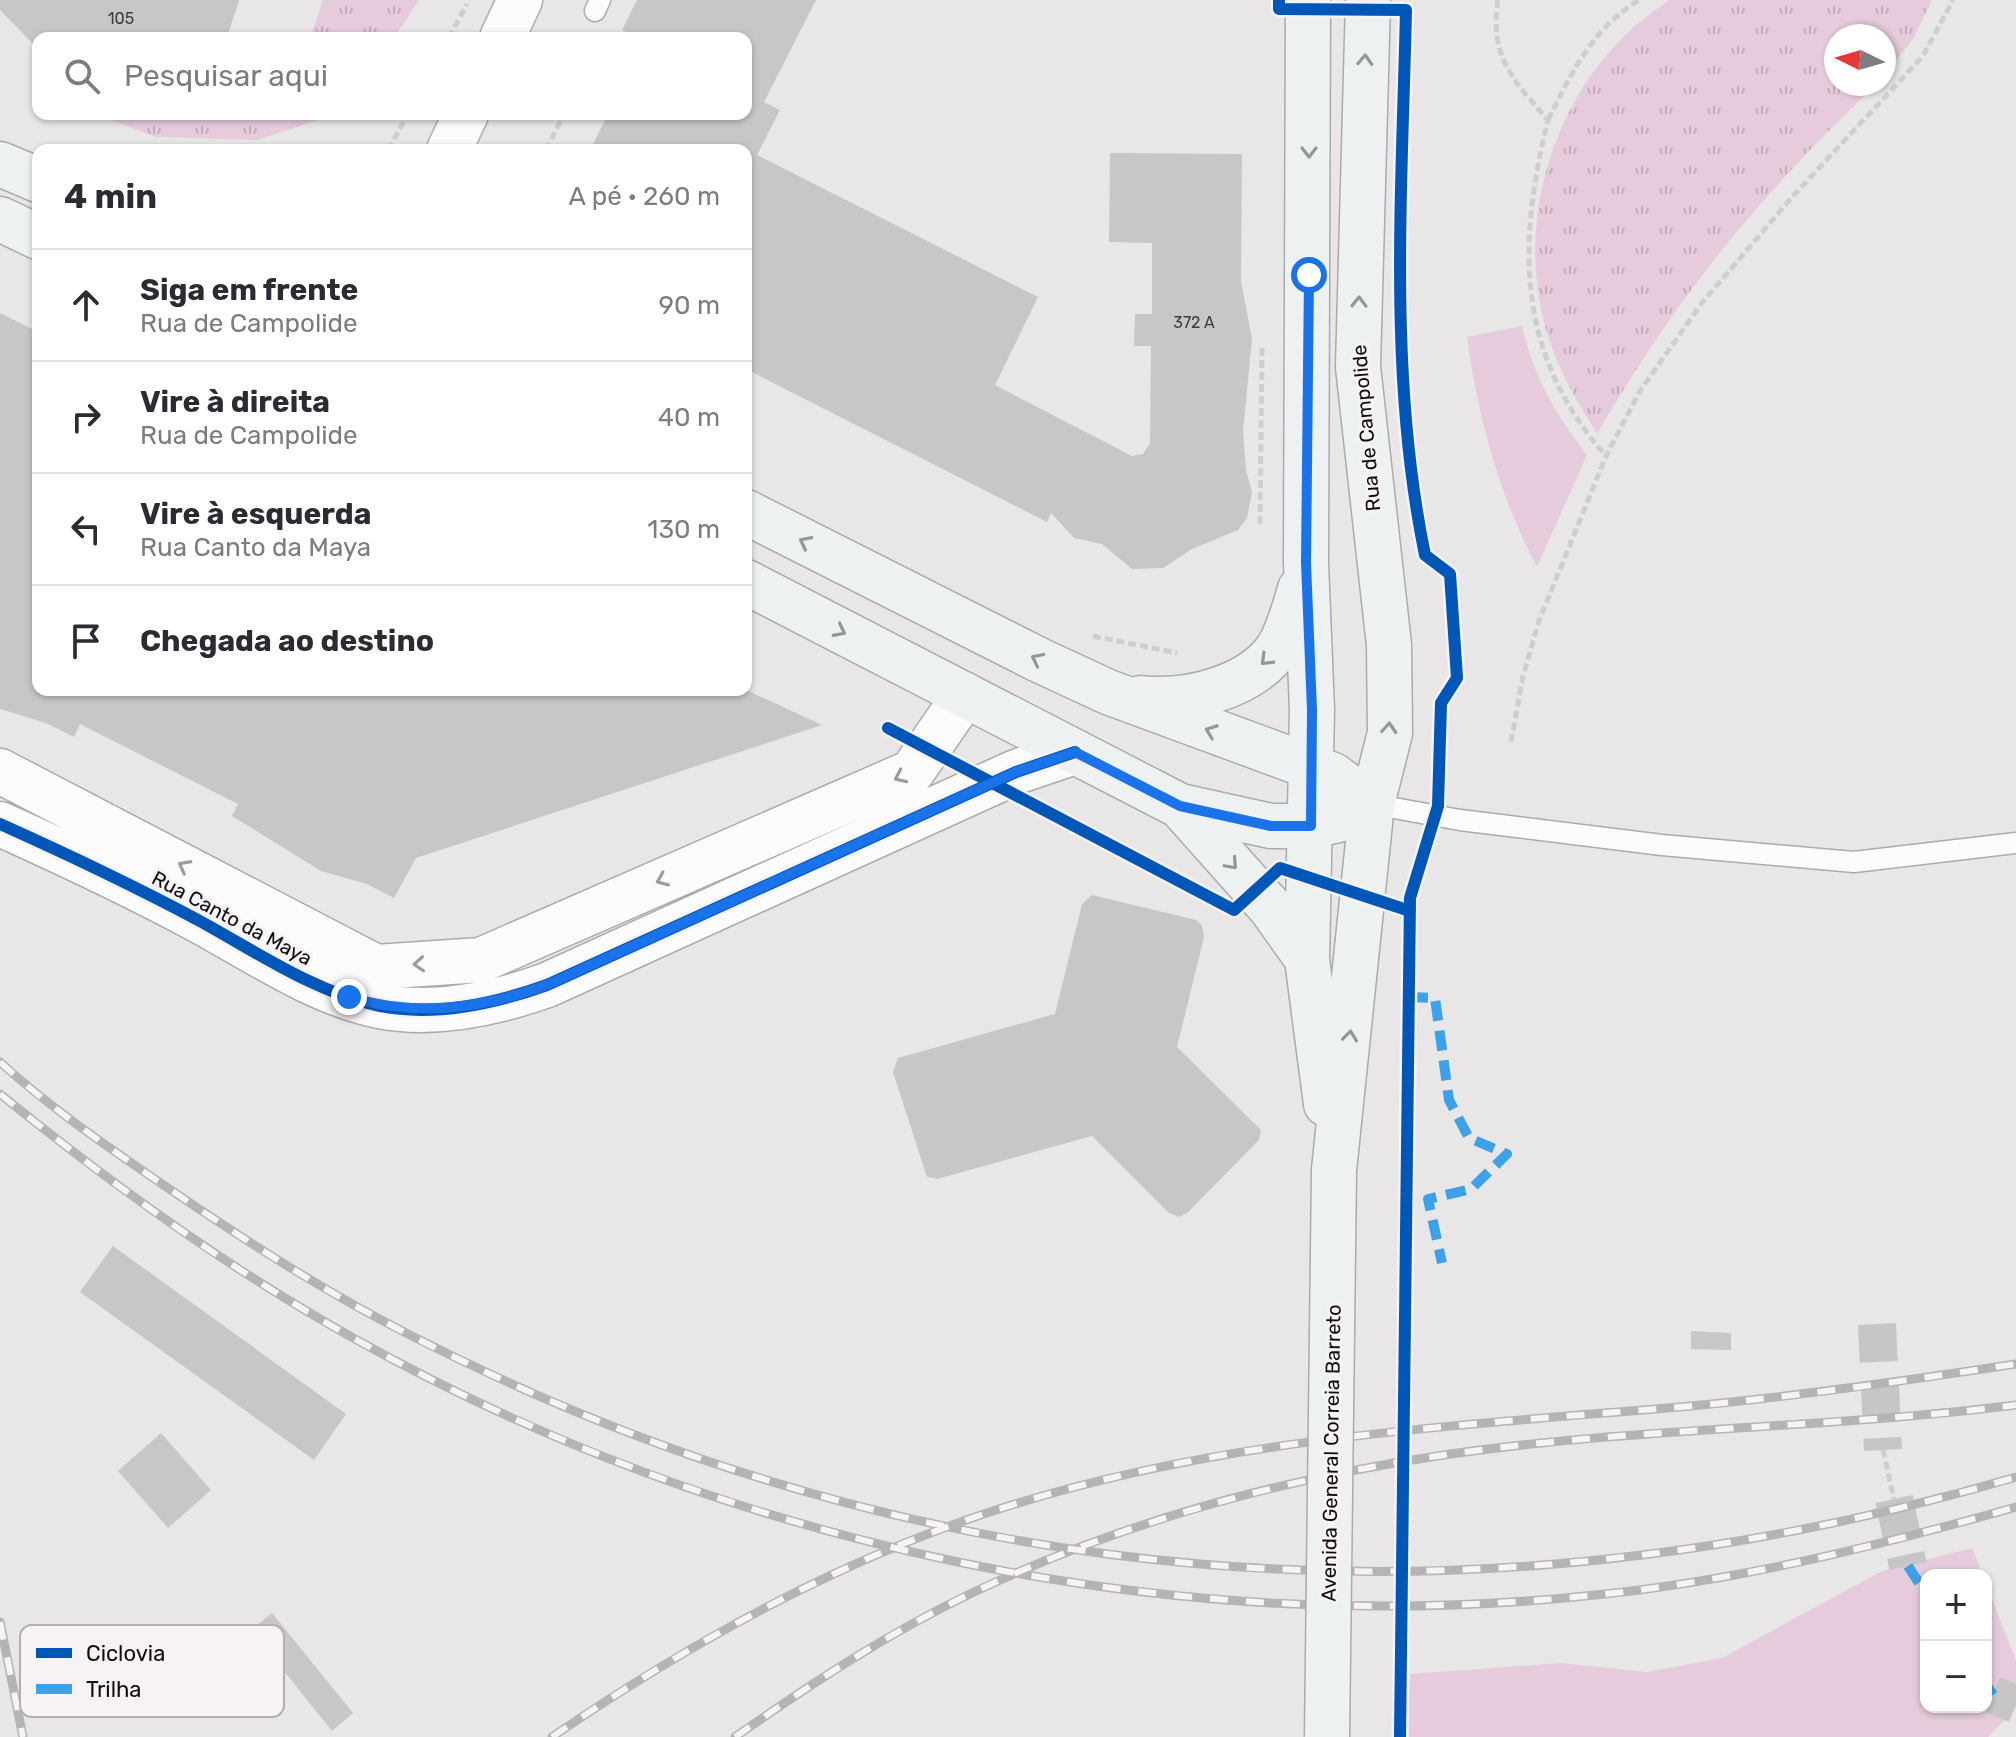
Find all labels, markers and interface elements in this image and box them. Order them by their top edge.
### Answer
house number: 105 [108,9,134,28]
north arrow [1824,24,1896,96]
search box [32,32,752,120]
one-way arrow [1357,53,1374,66]
icon: search [60,54,104,98]
text: Pesquisar aqui [124,58,328,94]
one-way arrow [1300,146,1318,159]
text: 4 min [64,176,157,217]
text: A pé · 260 m [569,181,720,212]
route start [1291,257,1327,293]
text: Siga em frente [140,272,358,308]
icon: ahead [64,283,108,327]
text: 90 m [659,290,720,321]
one-way arrow [1350,295,1367,308]
text: Rua de Campolide [140,308,358,339]
house number: 372 A [1173,313,1215,332]
street label: Rua de Campolide [1347,344,1385,512]
text: Vire à direita [140,384,330,420]
icon: right [64,395,108,439]
text: 40 m [658,402,720,433]
text: Rua de Campolide [140,420,358,451]
text: Vire à esquerda [140,496,371,532]
icon: left [64,507,108,551]
text: 130 m [647,514,720,545]
text: Rua Canto da Maya [140,532,371,563]
one-way arrow [798,536,813,552]
icon: arrive [64,619,108,663]
one-way arrow [832,621,847,636]
text: Chegada ao destino [140,623,434,659]
one-way arrow [1261,650,1276,665]
one-way arrow [1030,653,1045,669]
one-way arrow [1380,722,1397,735]
one-way arrow [1205,724,1219,741]
one-way arrow [894,767,909,783]
one-way arrow [1222,855,1237,870]
one-way arrow [178,860,192,875]
street label: Rua Canto da Maya [148,866,316,970]
one-way arrow [656,871,670,887]
one-way arrow [412,955,425,972]
route end [331,979,367,1015]
one-way arrow [1341,1030,1358,1043]
street label: Avenida General Correia Barreto [1316,1304,1346,1602]
map controls [1920,1569,1992,1713]
button: + [1920,1569,1992,1641]
legend [20,1625,284,1717]
text: Ciclovia [86,1640,165,1667]
button: − [1920,1641,1992,1713]
text: Trilha [86,1676,142,1703]

